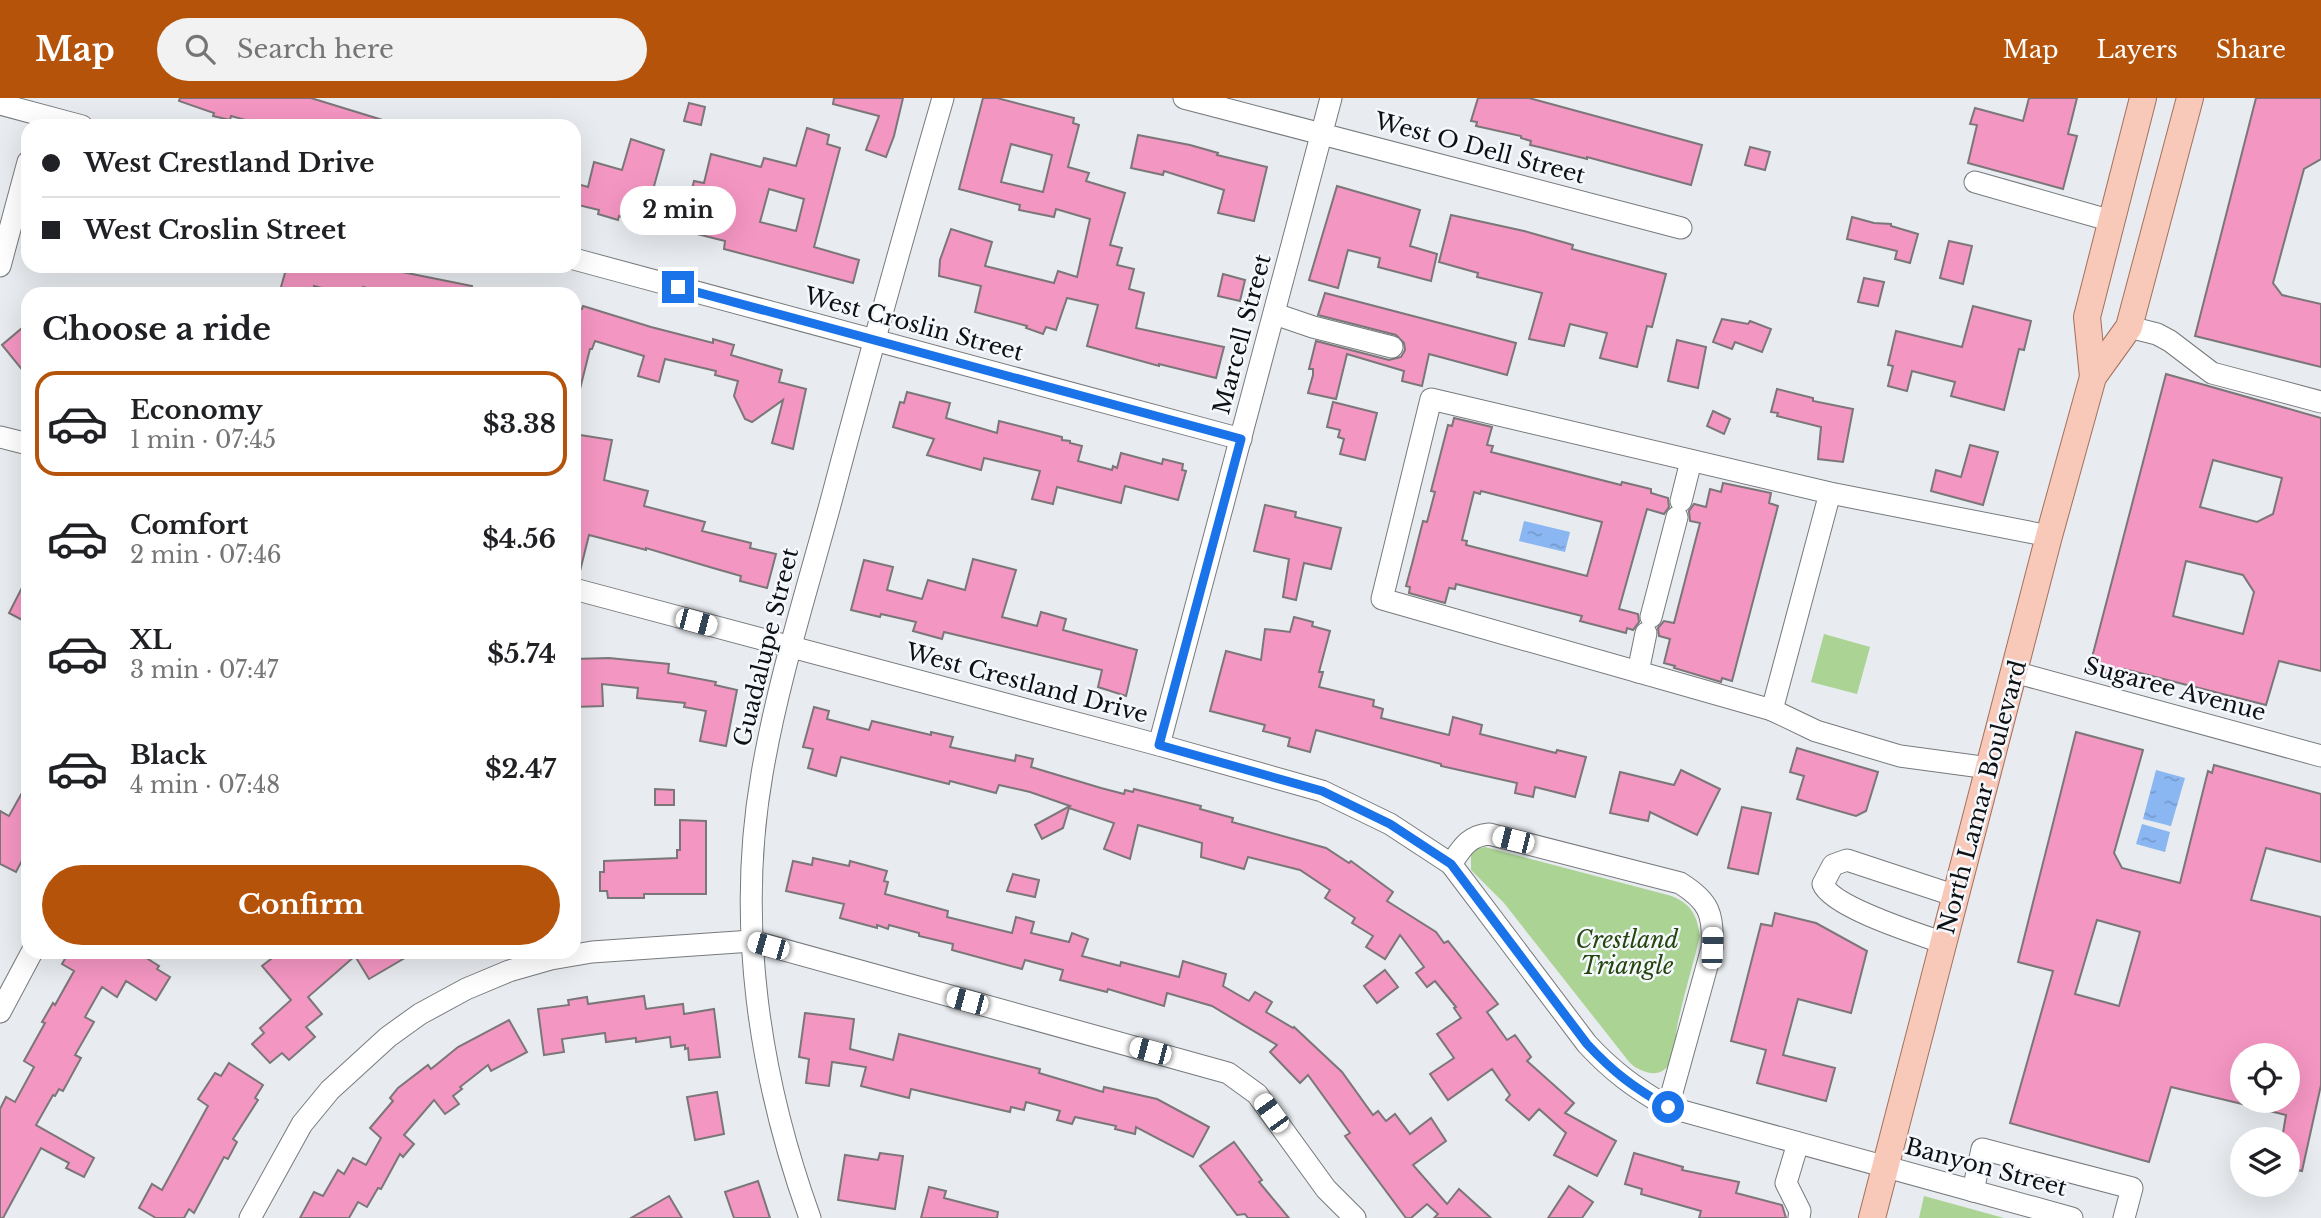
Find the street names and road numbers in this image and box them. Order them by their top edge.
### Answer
street label: West O Dell Street [1371,106,1589,190]
street label: Marcell Street [1207,251,1277,417]
street label: West Croslin Street [800,281,1027,367]
street label: Guadalupe Street [728,544,804,749]
street label: West Crestland Drive [902,637,1151,729]
street label: Sugaree Avenue [2081,651,2269,727]
street label: North Lamar Boulevard [1932,657,2032,937]
street label: Banyon Street [1902,1132,2070,1202]

